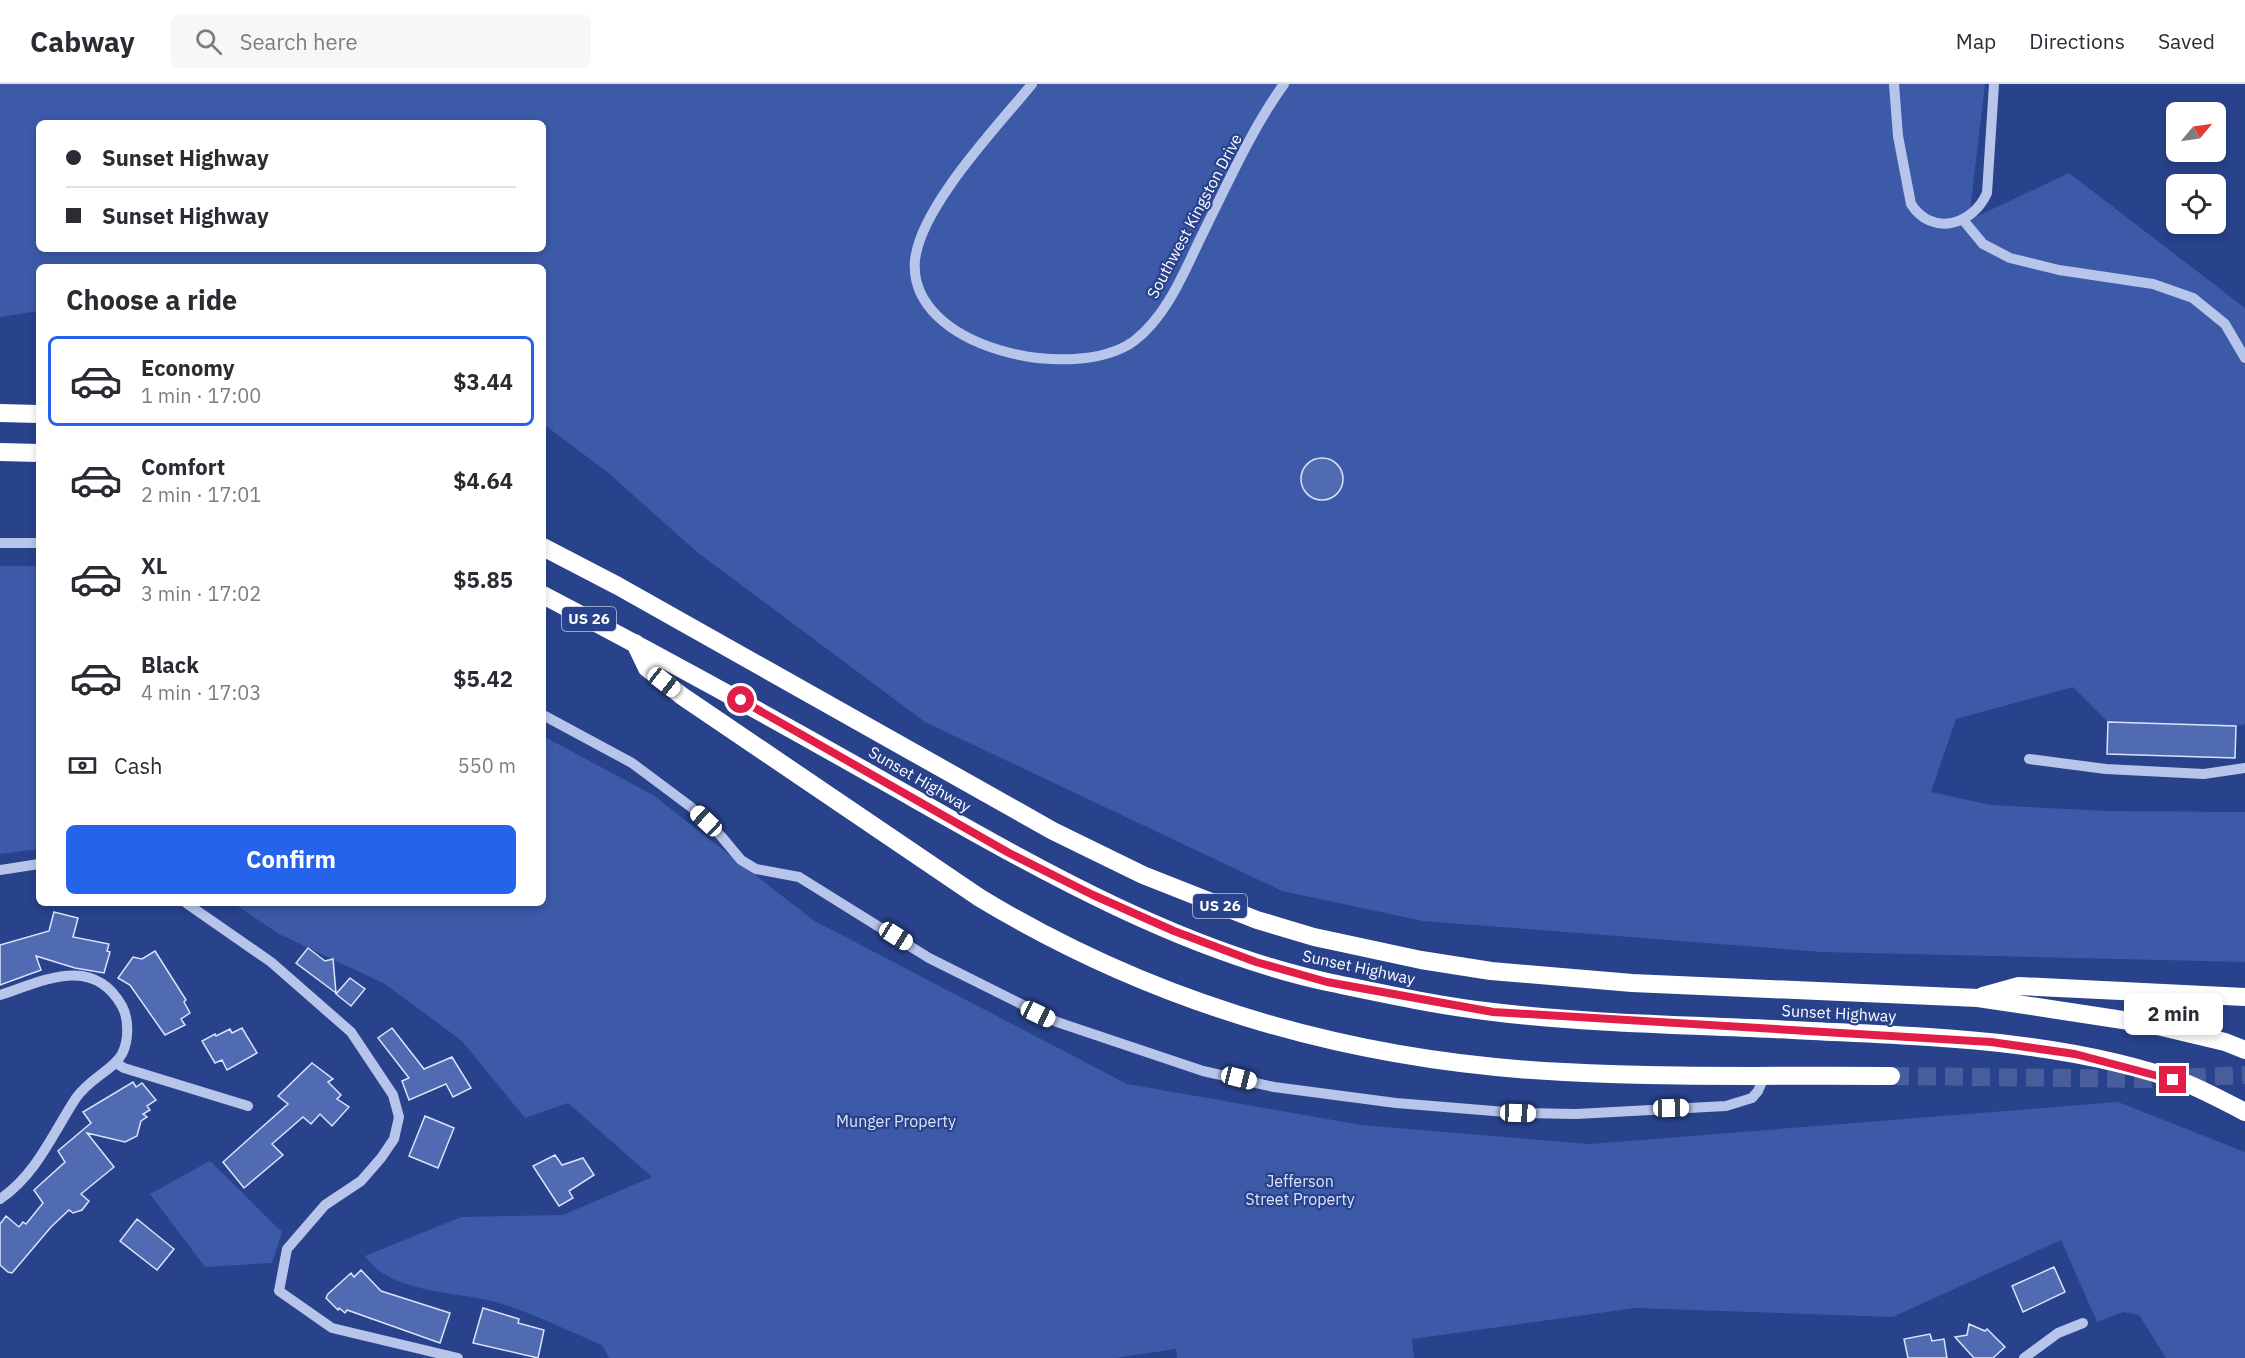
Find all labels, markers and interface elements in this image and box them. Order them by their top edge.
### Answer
search box [171,14,591,68]
text: Cabway [30,23,135,60]
icon: search [192,25,225,58]
text: Search here [240,27,358,56]
text: Map [1956,27,1996,55]
text: Directions [2029,27,2125,55]
text: Saved [2158,27,2215,55]
north arrow [2166,102,2226,162]
map controls [2166,102,2226,234]
street label: Southwest Kingston Drive [1142,130,1246,302]
text: Sunset Highway [102,143,269,172]
button: locate [2166,174,2226,234]
text: Sunset Highway [102,201,269,230]
text: Choose a ride [66,282,237,317]
text: Economy [141,353,235,382]
icon: car [69,354,123,408]
text: $3.44 [453,367,513,396]
text: 1 min · 17:00 [141,382,261,409]
text: Comfort [141,452,225,481]
icon: car [69,453,123,507]
text: $4.64 [453,466,513,495]
text: 2 min · 17:01 [141,481,261,508]
text: XL [141,551,167,580]
icon: car [69,552,123,606]
text: $5.85 [453,565,513,594]
text: 3 min · 17:02 [141,580,261,607]
road number: US 26 [562,607,616,631]
text: Black [141,650,199,679]
icon: car [69,651,123,705]
text: $5.42 [453,664,513,693]
car [644,664,684,700]
text: 4 min · 17:03 [141,679,261,706]
route start [727,686,754,713]
street label: Sunset Highway [865,742,975,816]
icon: cash [66,749,99,782]
text: Cash [114,751,163,780]
text: 550 m [458,752,516,779]
car [687,802,725,840]
button: Confirm [66,825,516,894]
road number: US 26 [1193,894,1247,918]
car [876,919,916,953]
street label: Sunset Highway [1301,945,1417,989]
callout: 2 min [2124,993,2222,1035]
car [1018,998,1058,1030]
street label: Sunset Highway [1781,1000,1897,1026]
text: 2 min [2147,1000,2200,1027]
car [1219,1065,1259,1091]
route end [2159,1066,2186,1093]
car [1653,1099,1689,1117]
car [1500,1103,1536,1123]
park label: Munger Property [836,1111,956,1131]
park label: Jefferson Street Property [1245,1171,1355,1209]

